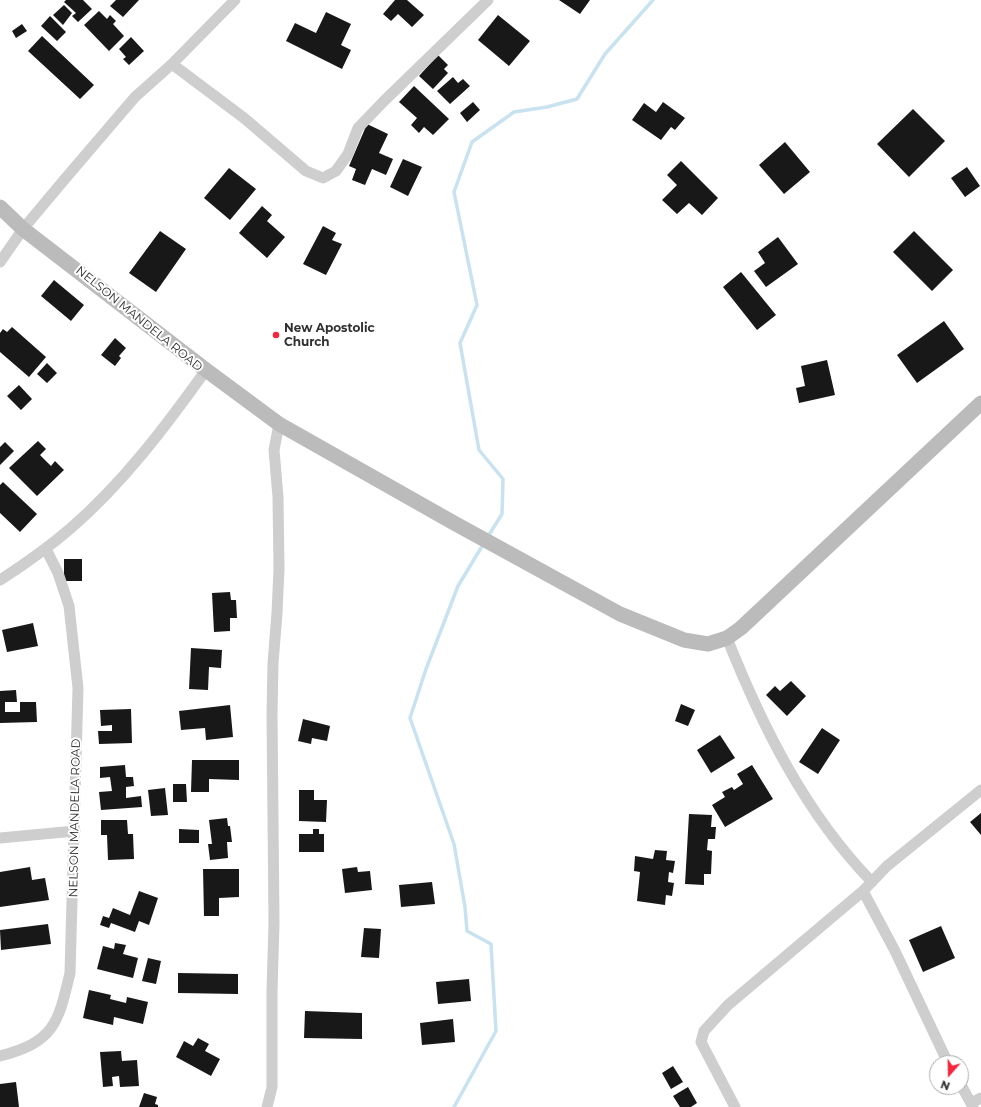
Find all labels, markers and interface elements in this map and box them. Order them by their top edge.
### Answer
street label: NELSON MANDELA ROAD [73,263,205,375]
place label: New Apostolic Church [284,321,375,349]
marker: New Apostolic Church [271,330,281,340]
street label: NELSON MANDELA ROAD [66,738,84,898]
north arrow [929,1055,969,1095]
text: N [939,1077,952,1093]

